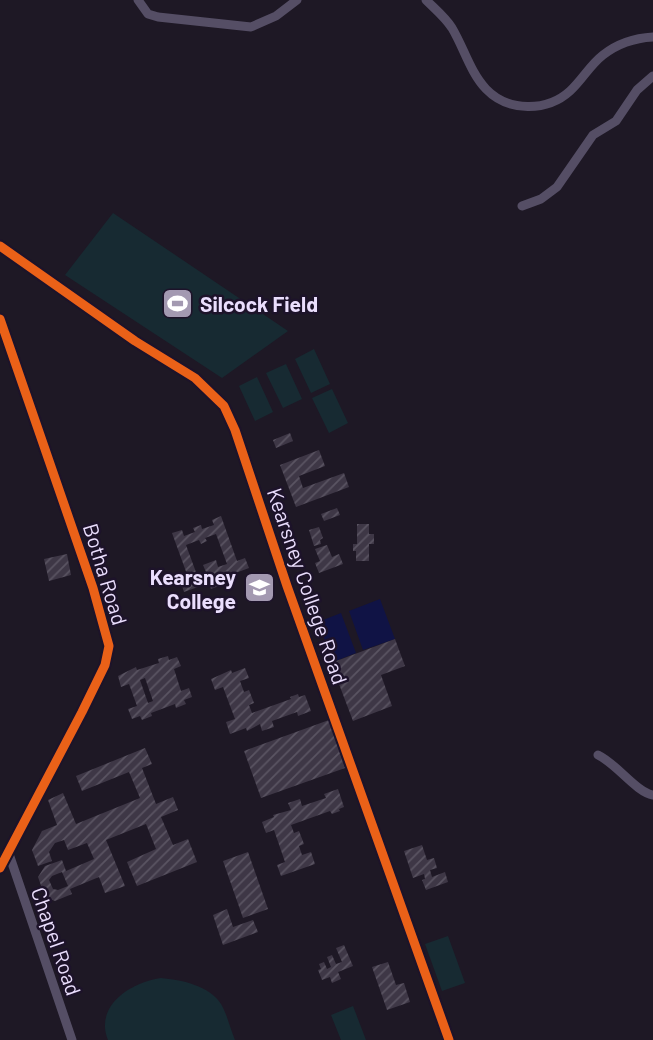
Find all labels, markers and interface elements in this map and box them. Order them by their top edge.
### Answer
sports icon: Silcock Field [160,286,194,320]
place label: Silcock Field [200,291,318,316]
street label: Kearsney College Road [263,485,353,687]
street label: Botha Road [79,520,133,628]
place label: Kearsney College [150,564,236,613]
school or university icon: Kearsney College [242,571,276,605]
street label: Chapel Road [27,884,87,998]

